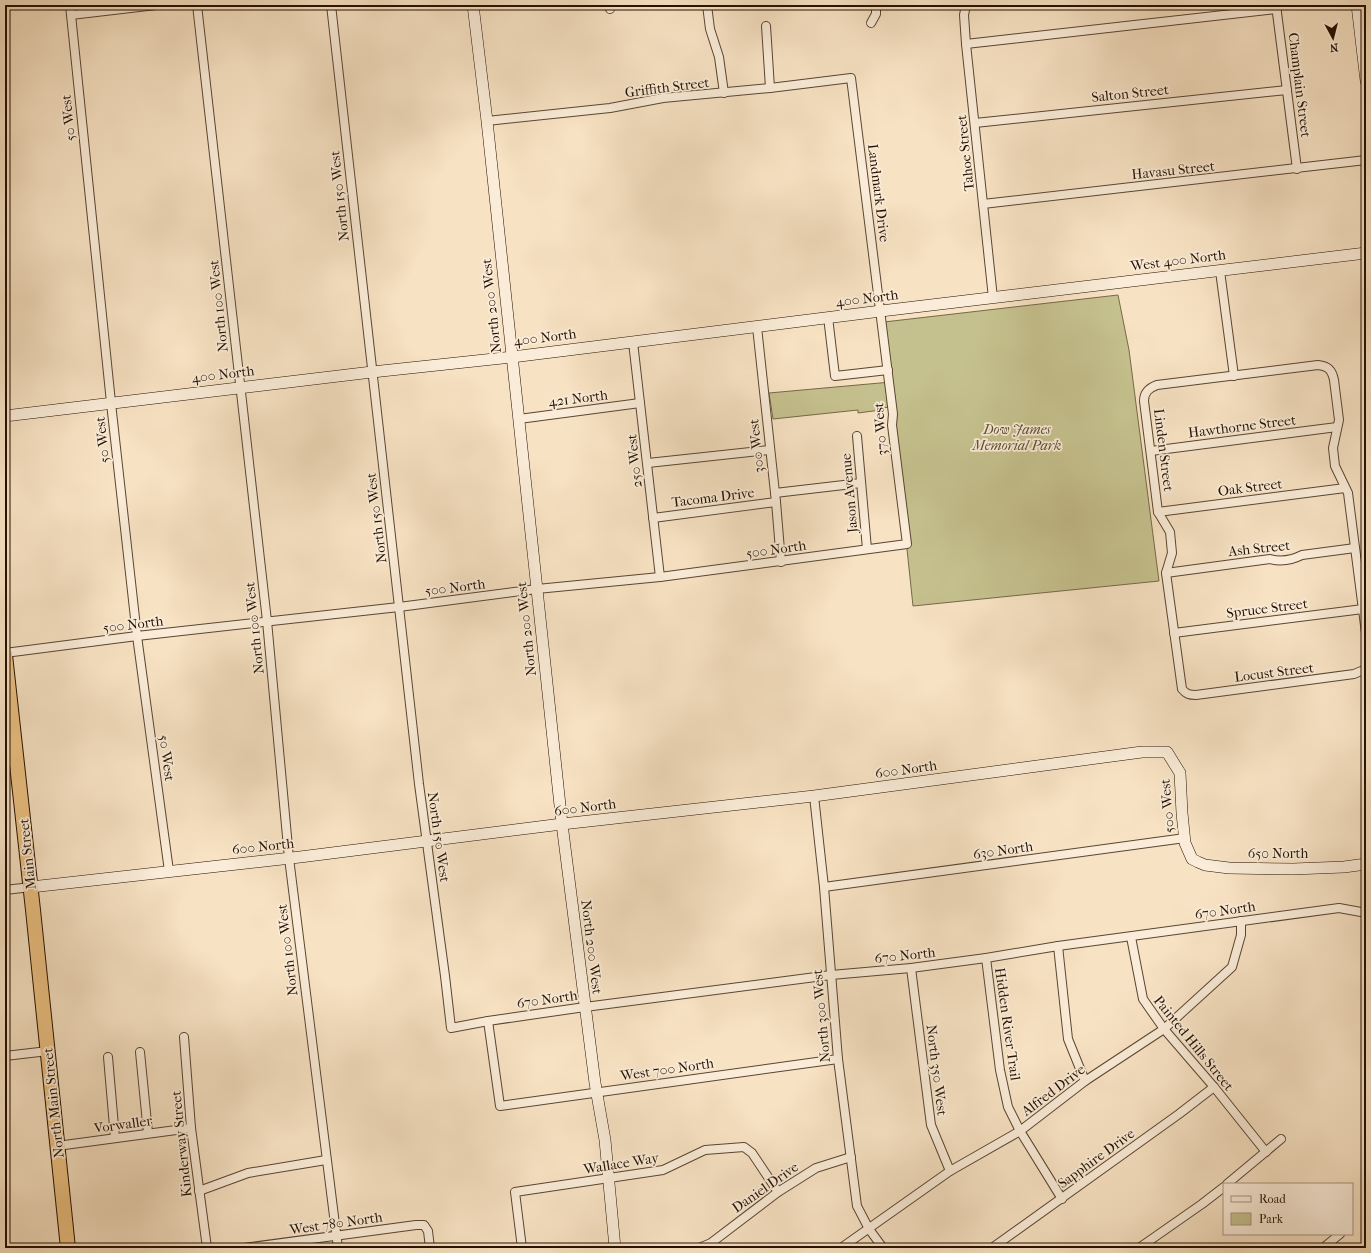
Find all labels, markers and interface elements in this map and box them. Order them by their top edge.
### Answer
north arrow [1313,18,1353,58]
street label: Champlain Street [1285,32,1314,138]
text: N [1329,40,1339,54]
street label: Griffith Street [624,74,710,101]
street label: Salton Street [1091,81,1170,106]
street label: 50 West [58,94,79,142]
street label: Tahoe Street [953,114,978,192]
street label: Landmark Drive [864,143,893,243]
street label: North 150 West [326,150,353,242]
street label: Havasu Street [1131,158,1216,183]
street label: West 400 North [1128,246,1227,275]
street label: North 200 West [478,258,505,354]
street label: North 100 West [205,259,232,353]
street label: 400 North [835,286,899,311]
street label: 400 North [513,325,577,350]
street label: 400 North [191,362,255,387]
street label: 421 North [547,386,609,411]
street label: 370 West [870,402,891,456]
street label: Linden Street [1150,408,1177,492]
street label: Hawthorne Street [1187,411,1297,442]
street label: 50 West [92,416,113,464]
street label: 300 West [745,418,768,474]
park label: Dow James Memorial Park [972,421,1061,454]
street label: 250 West [623,433,646,489]
street label: Jason Avenue [838,452,862,535]
street label: North 150 West [363,472,390,564]
street label: Oak Street [1217,475,1283,500]
street label: Tacoma Drive [671,484,755,511]
street label: 500 North [745,537,807,562]
street label: Ash Street [1226,537,1291,560]
street label: 500 North [424,575,486,600]
street label: North 100 West [241,581,268,675]
street label: North 200 West [513,581,540,677]
street label: Spruce Street [1225,595,1309,622]
street label: 500 North [102,612,164,637]
street label: Locust Street [1233,659,1315,686]
street label: 50 West [155,734,178,782]
street label: 600 North [874,757,938,782]
street label: 500 West [1157,778,1178,834]
street label: North 150 West [424,791,453,883]
street label: 600 North [553,795,617,820]
street label: Main Street [15,818,40,890]
street label: 600 North [231,835,295,858]
street label: 630 North [972,838,1034,863]
street label: 650 North [1248,845,1308,862]
street label: 670 North [1194,898,1257,923]
street label: North 200 West [577,899,606,995]
street label: North 100 West [273,903,302,997]
street label: 670 North [874,944,936,967]
street label: Hidden River Trail [991,966,1024,1082]
street label: North 300 West [809,969,834,1063]
street label: 670 North [516,987,579,1012]
street label: Painted Hills Street [1150,992,1237,1094]
street label: North 350 West [922,1024,951,1117]
street label: North Main Street [39,1047,68,1159]
street label: West 700 North [618,1054,715,1085]
street label: Alfred Drive [1017,1061,1089,1120]
street label: Kinderway Street [167,1090,196,1198]
street label: Vorwaller [92,1112,153,1137]
street label: Sapphire Drive [1055,1125,1138,1192]
street label: Wallace Way [581,1149,661,1178]
street label: Daniel Drive [729,1158,802,1217]
legend [1223,1183,1353,1235]
text: Road [1259,1192,1286,1206]
street label: West 780 North [288,1209,384,1239]
text: Park [1259,1212,1284,1226]

